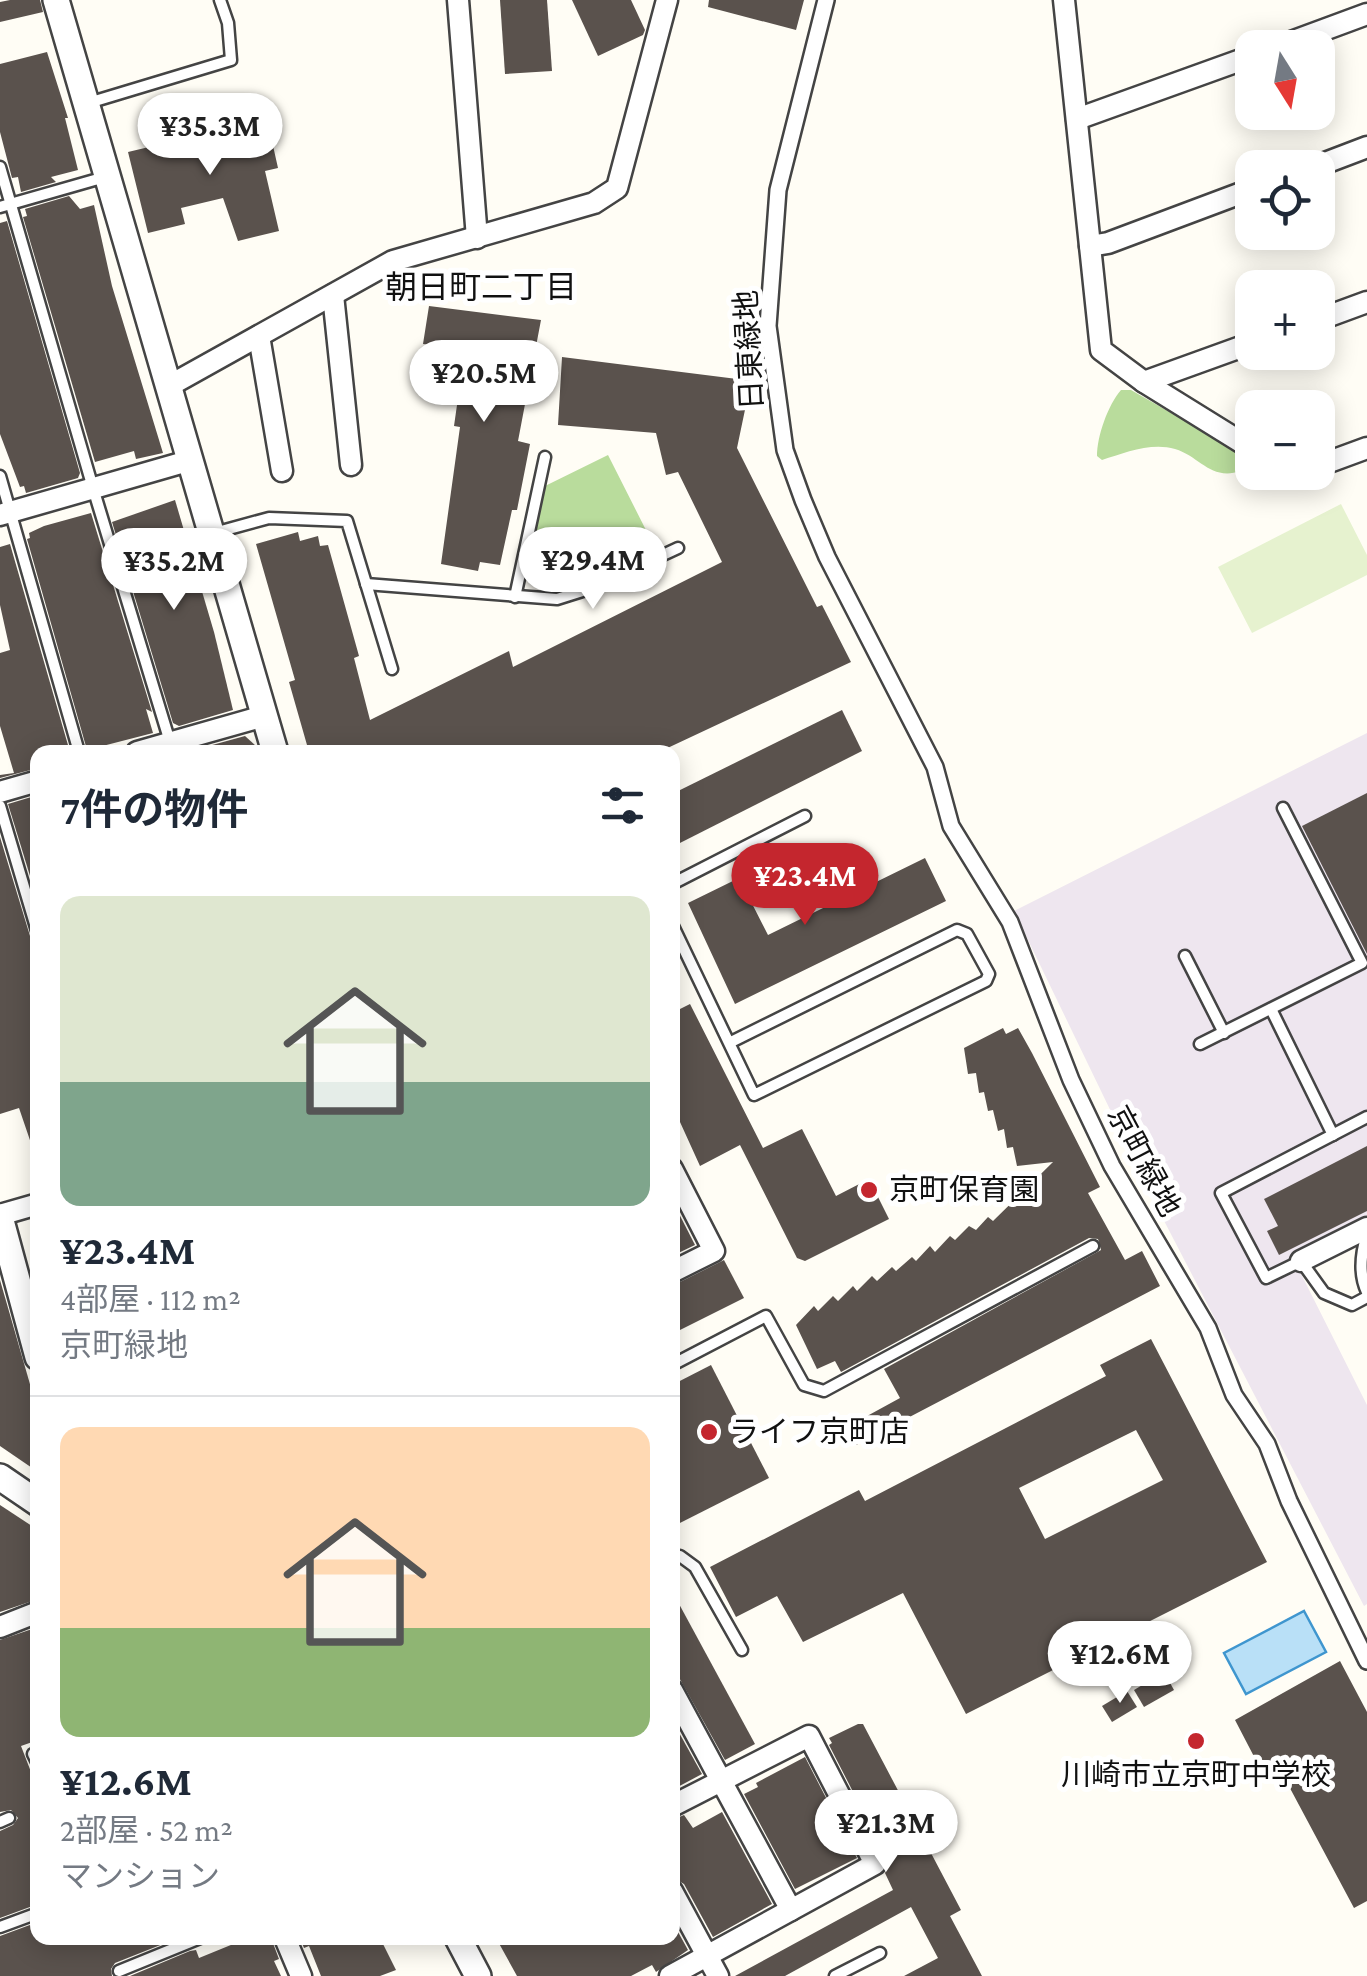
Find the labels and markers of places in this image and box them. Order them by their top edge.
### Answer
pin: ¥35.3M [129,93,291,178]
pin: ¥20.5M [403,340,565,425]
pin: ¥29.4M [512,527,674,612]
pin: ¥35.2M [93,528,255,613]
pin: ¥23.4M [724,843,886,928]
place label: 京町保育園 [889,1173,1039,1206]
marker: 京町保育園 [858,1179,880,1201]
place label: ライフ京町店 [729,1415,909,1448]
marker: ライフ京町店 [698,1421,720,1443]
pin: ¥12.6M [1039,1621,1201,1706]
marker: 川崎市立京町中学校 [1185,1730,1207,1752]
place label: 川崎市立京町中学校 [1061,1758,1331,1791]
pin: ¥21.3M [805,1790,967,1875]

